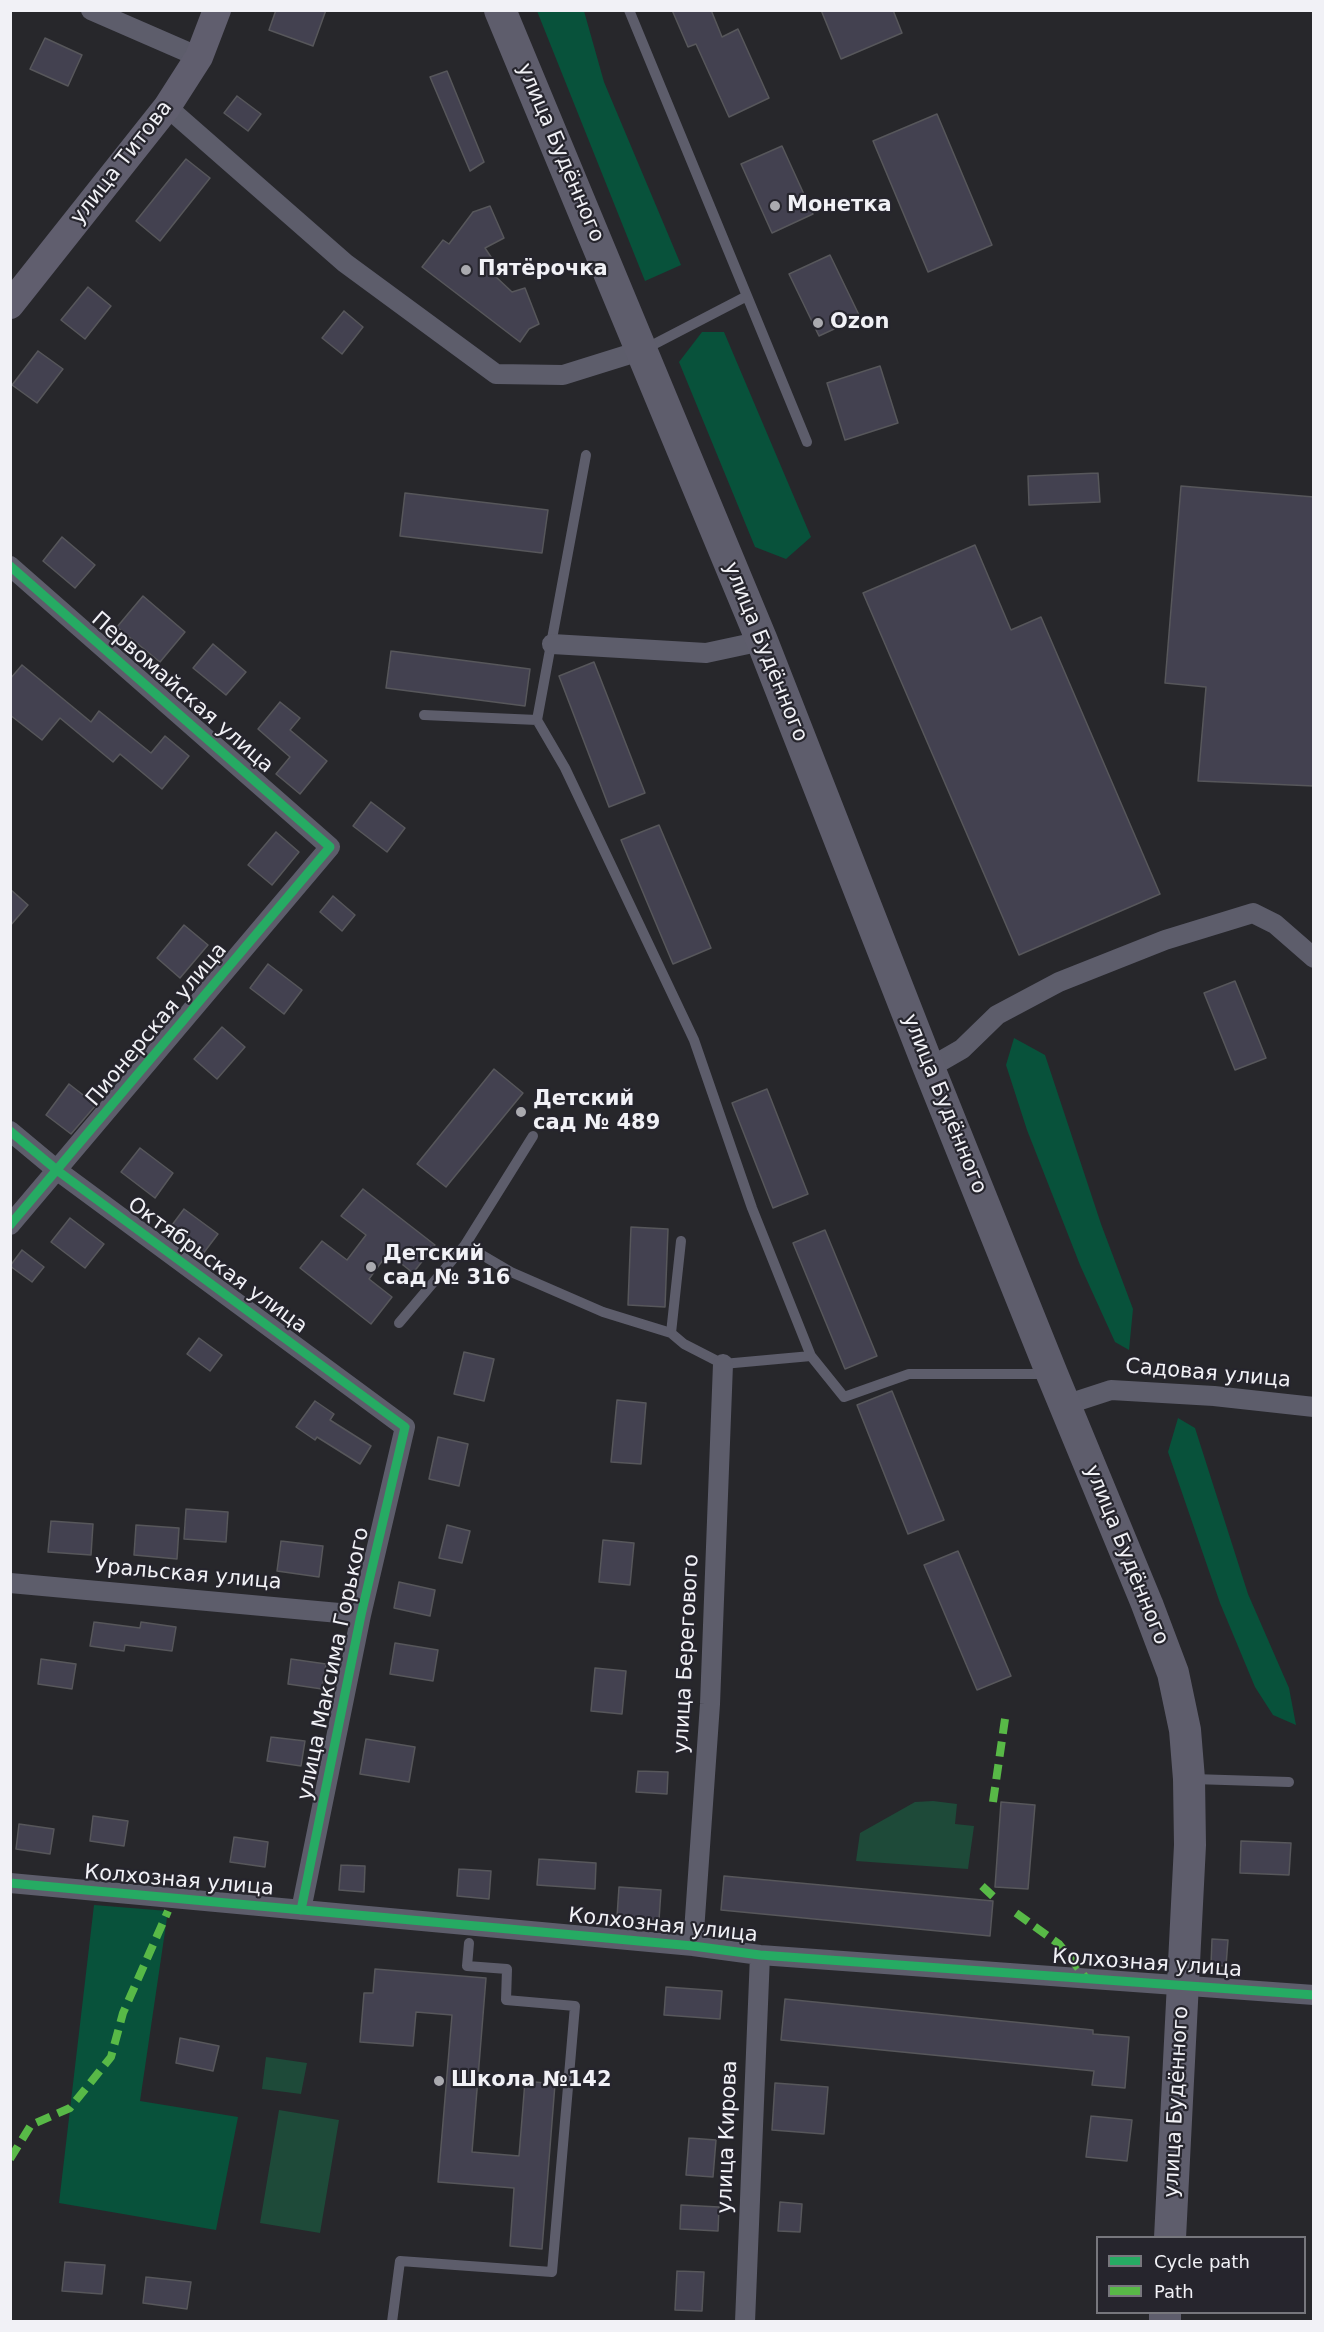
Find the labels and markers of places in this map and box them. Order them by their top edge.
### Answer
place label: Монетка [787,193,892,219]
marker: Монетка [768,199,782,213]
place label: Пятёрочка [478,257,608,283]
marker: Пятёрочка [459,263,473,277]
place label: Ozon [830,310,889,336]
marker: Ozon [811,316,825,330]
place label: Детский сад № 489 [533,1087,660,1137]
marker: Детский сад № 489 [514,1105,528,1119]
place label: Детский сад № 316 [383,1242,510,1292]
marker: Детский сад № 316 [364,1260,378,1274]
place label: Школа №142 [451,2068,612,2094]
marker: Школа №142 [432,2074,446,2088]

